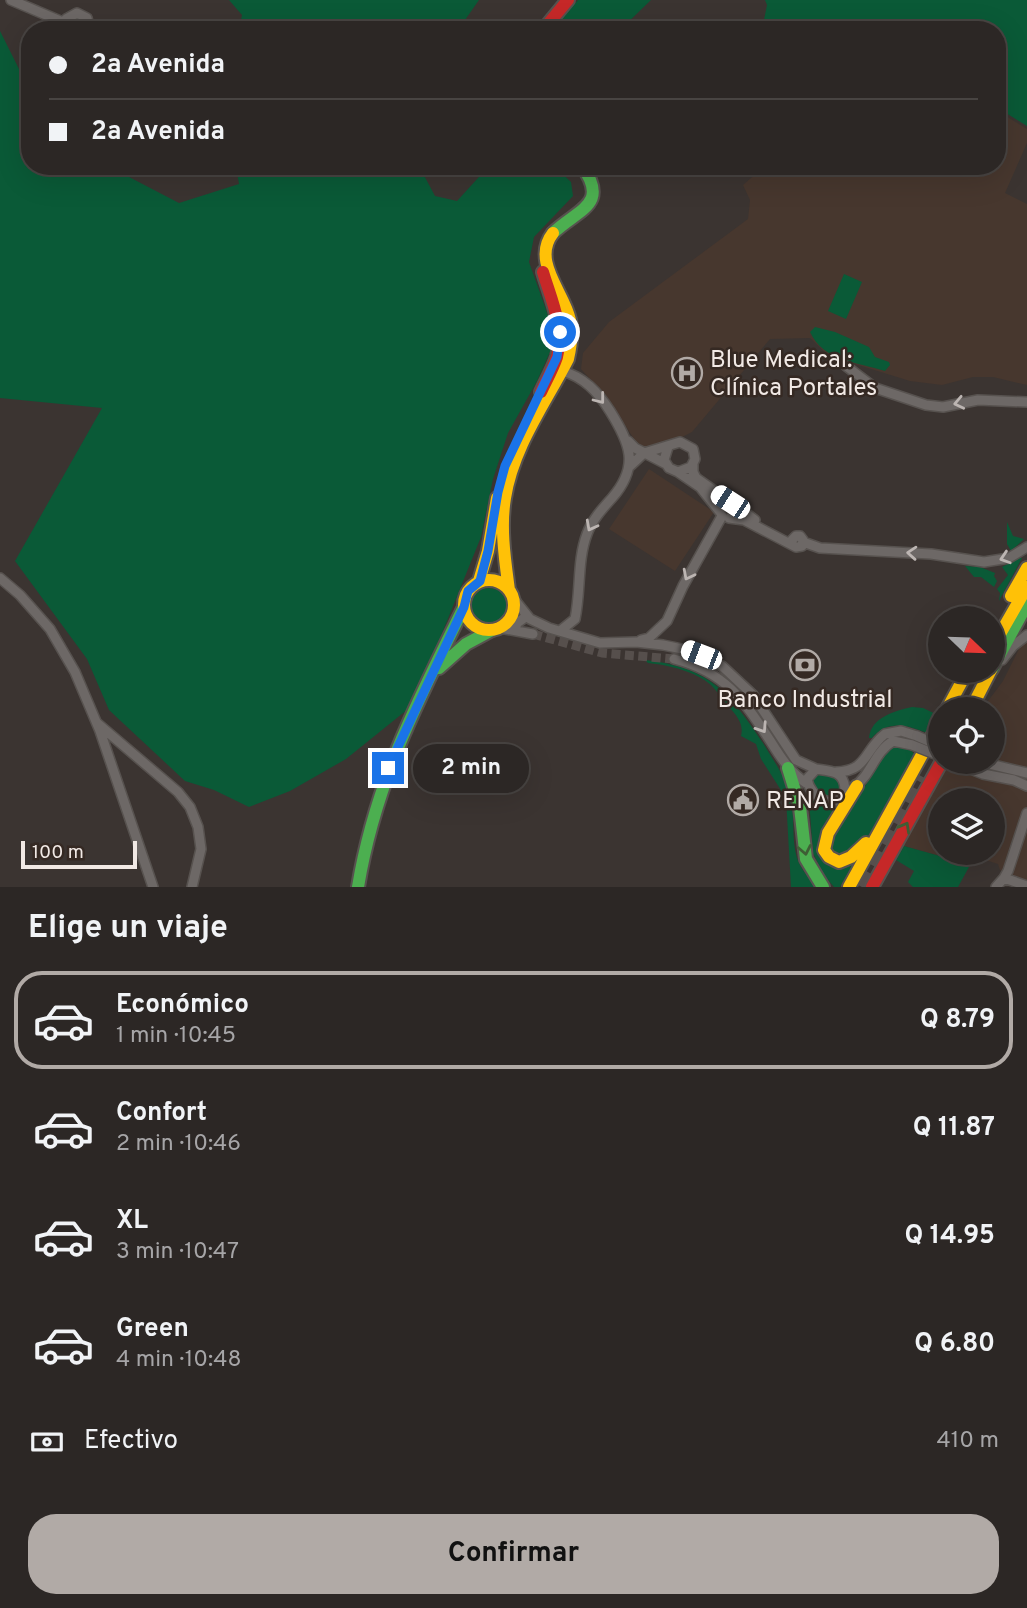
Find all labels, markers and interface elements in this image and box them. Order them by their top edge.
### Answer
text: 2a Avenida [91,49,225,82]
text: 2a Avenida [91,116,225,149]
route start [544,316,576,348]
place label: Blue Medical: Clínica Portales [710,346,877,404]
hospital icon: Blue Medical: Clínica Portales [670,356,704,390]
one-way arrow [592,391,605,403]
one-way arrow [953,395,965,410]
car [707,482,754,522]
one-way arrow [586,519,600,531]
one-way arrow [906,546,917,561]
one-way arrow [999,550,1011,564]
one-way arrow [683,568,697,580]
north arrow [928,606,1004,682]
map controls [928,606,1005,865]
car [678,638,725,672]
bank icon: Banco Industrial [788,648,822,682]
place label: Banco Industrial [718,686,893,716]
button: locate [928,697,1005,774]
one-way arrow [754,721,767,734]
callout: 2 min [412,744,528,792]
route end [372,752,404,784]
text: 2 min [441,754,501,783]
public building icon: RENAP [726,783,760,817]
place label: RENAP [766,787,844,817]
button: layers [928,788,1005,865]
one-way arrow [897,822,910,834]
scale bar [21,838,136,870]
text: 100 m [32,841,84,865]
one-way arrow [796,843,811,855]
text: Elige un viaje [28,909,228,949]
icon: car [32,989,95,1052]
text: Económico [116,989,249,1022]
text: Q 8.79 [920,1004,995,1037]
text: 1 min · 10:45 [116,1022,236,1051]
icon: car [32,1097,95,1160]
text: Confort [116,1097,207,1130]
text: Q 11.87 [913,1112,995,1145]
text: 2 min · 10:46 [116,1130,241,1159]
icon: car [32,1205,95,1268]
text: XL [116,1205,148,1238]
text: Q 14.95 [904,1220,995,1253]
text: 3 min · 10:47 [116,1238,239,1267]
icon: car [32,1313,95,1376]
text: Green [116,1313,189,1346]
text: Q 6.80 [914,1328,995,1361]
text: 4 min · 10:48 [116,1346,242,1375]
icon: cash [28,1423,66,1461]
text: Efectivo [84,1425,178,1458]
text: 410 m [936,1427,999,1456]
button: Confirmar [28,1514,999,1594]

